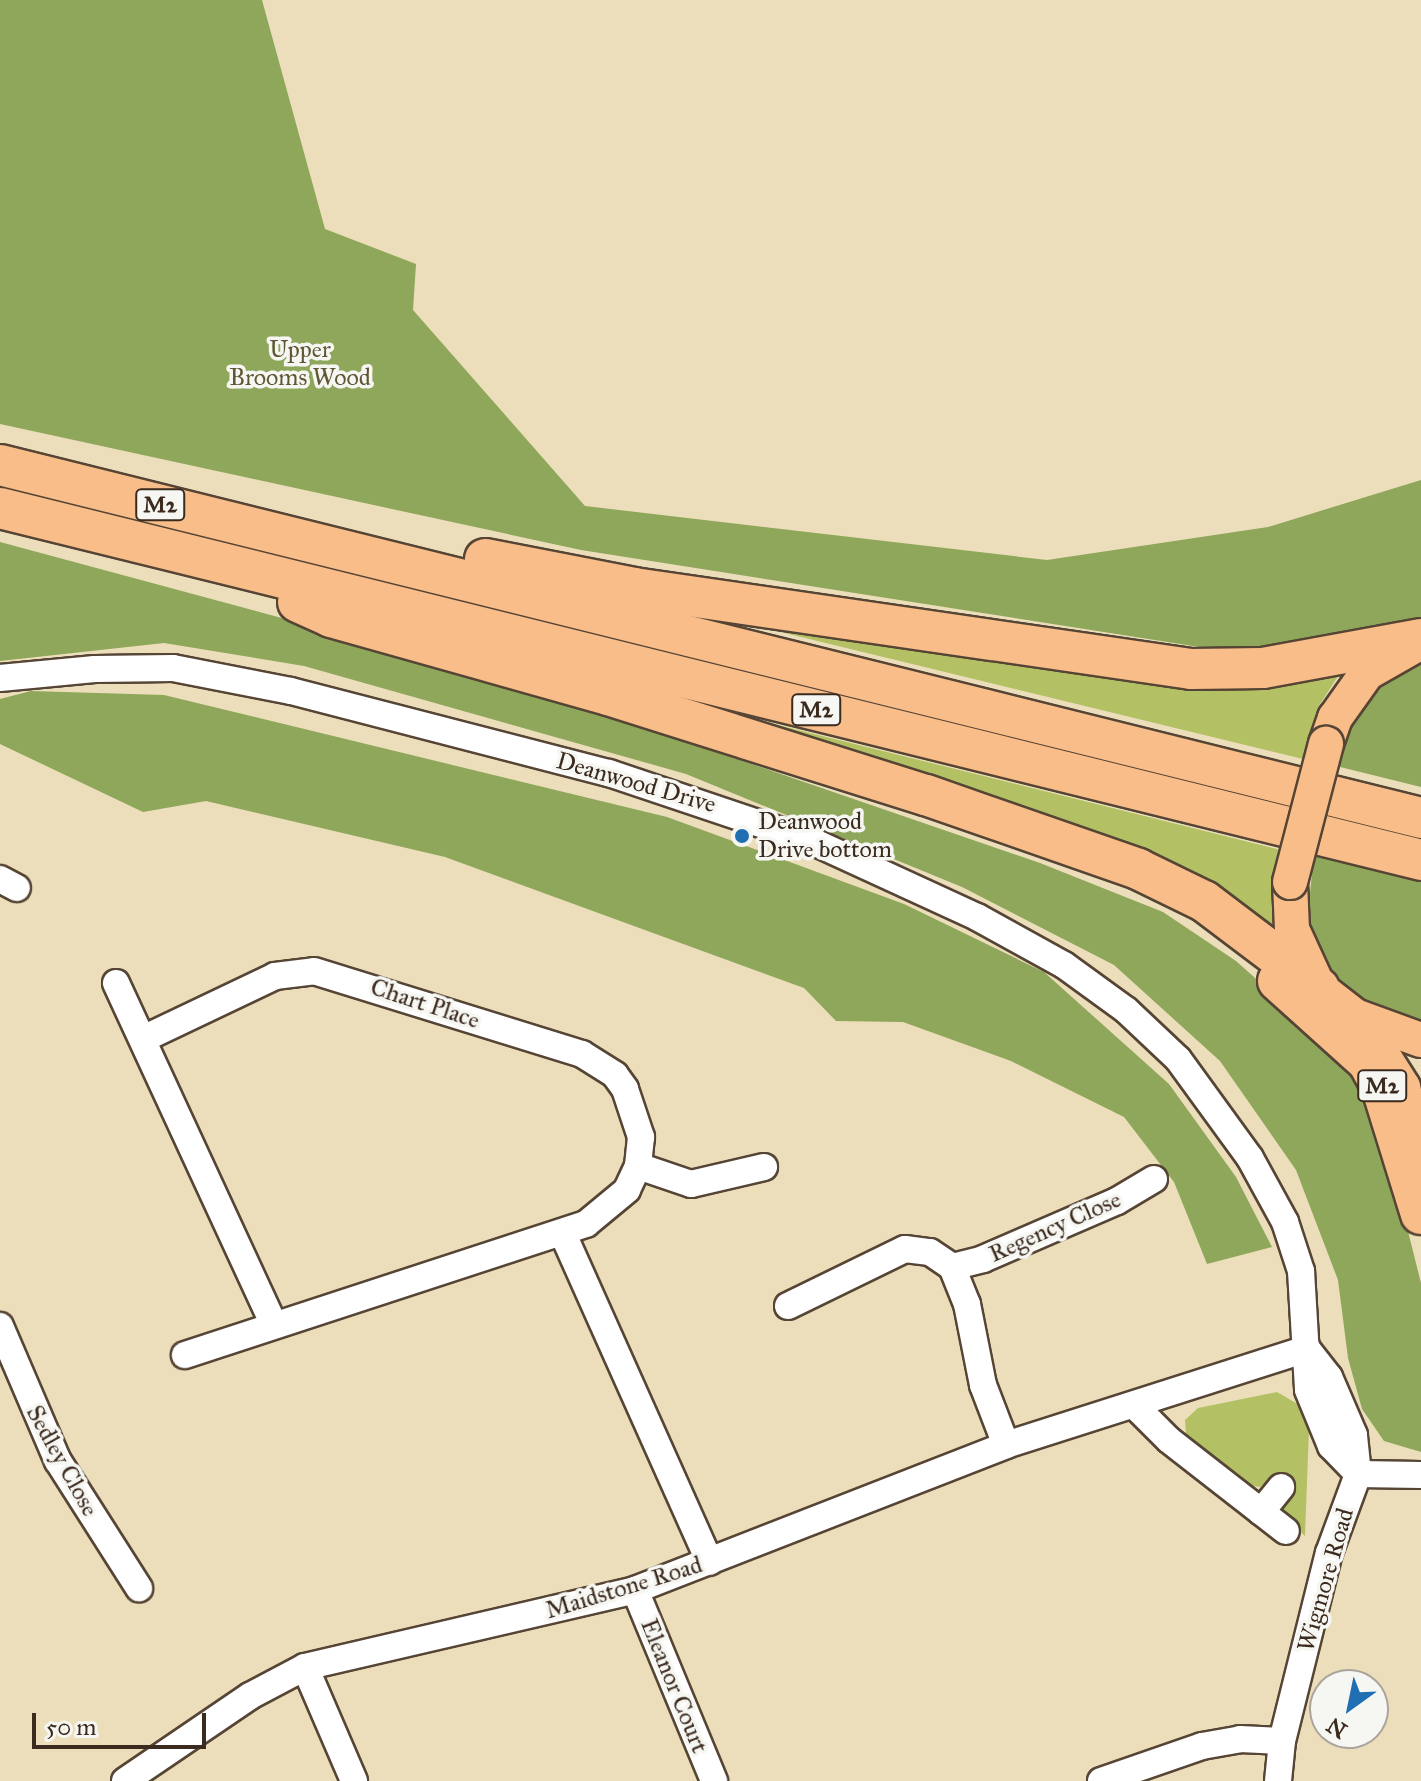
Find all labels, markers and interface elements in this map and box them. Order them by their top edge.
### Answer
park label: Upper Brooms Wood [229,336,371,392]
road number: M2 [134,487,186,523]
road number: M2 [790,692,842,728]
street label: Deanwood Drive [553,746,719,820]
place label: Deanwood Drive bottom [758,808,892,864]
marker: Deanwood Drive bottom [733,827,751,845]
street label: Chart Place [367,973,483,1035]
road number: M2 [1356,1068,1408,1104]
street label: Regency Close [985,1185,1125,1269]
street label: Sedley Close [20,1401,104,1521]
street label: Wigmore Road [1292,1505,1360,1655]
street label: Maidstone Road [542,1551,706,1625]
street label: Eleanor Court [634,1615,714,1757]
north arrow [1309,1669,1389,1749]
scale bar [36,1697,210,1747]
text: N [1322,1711,1352,1744]
text: 50 m [46,1712,96,1742]

